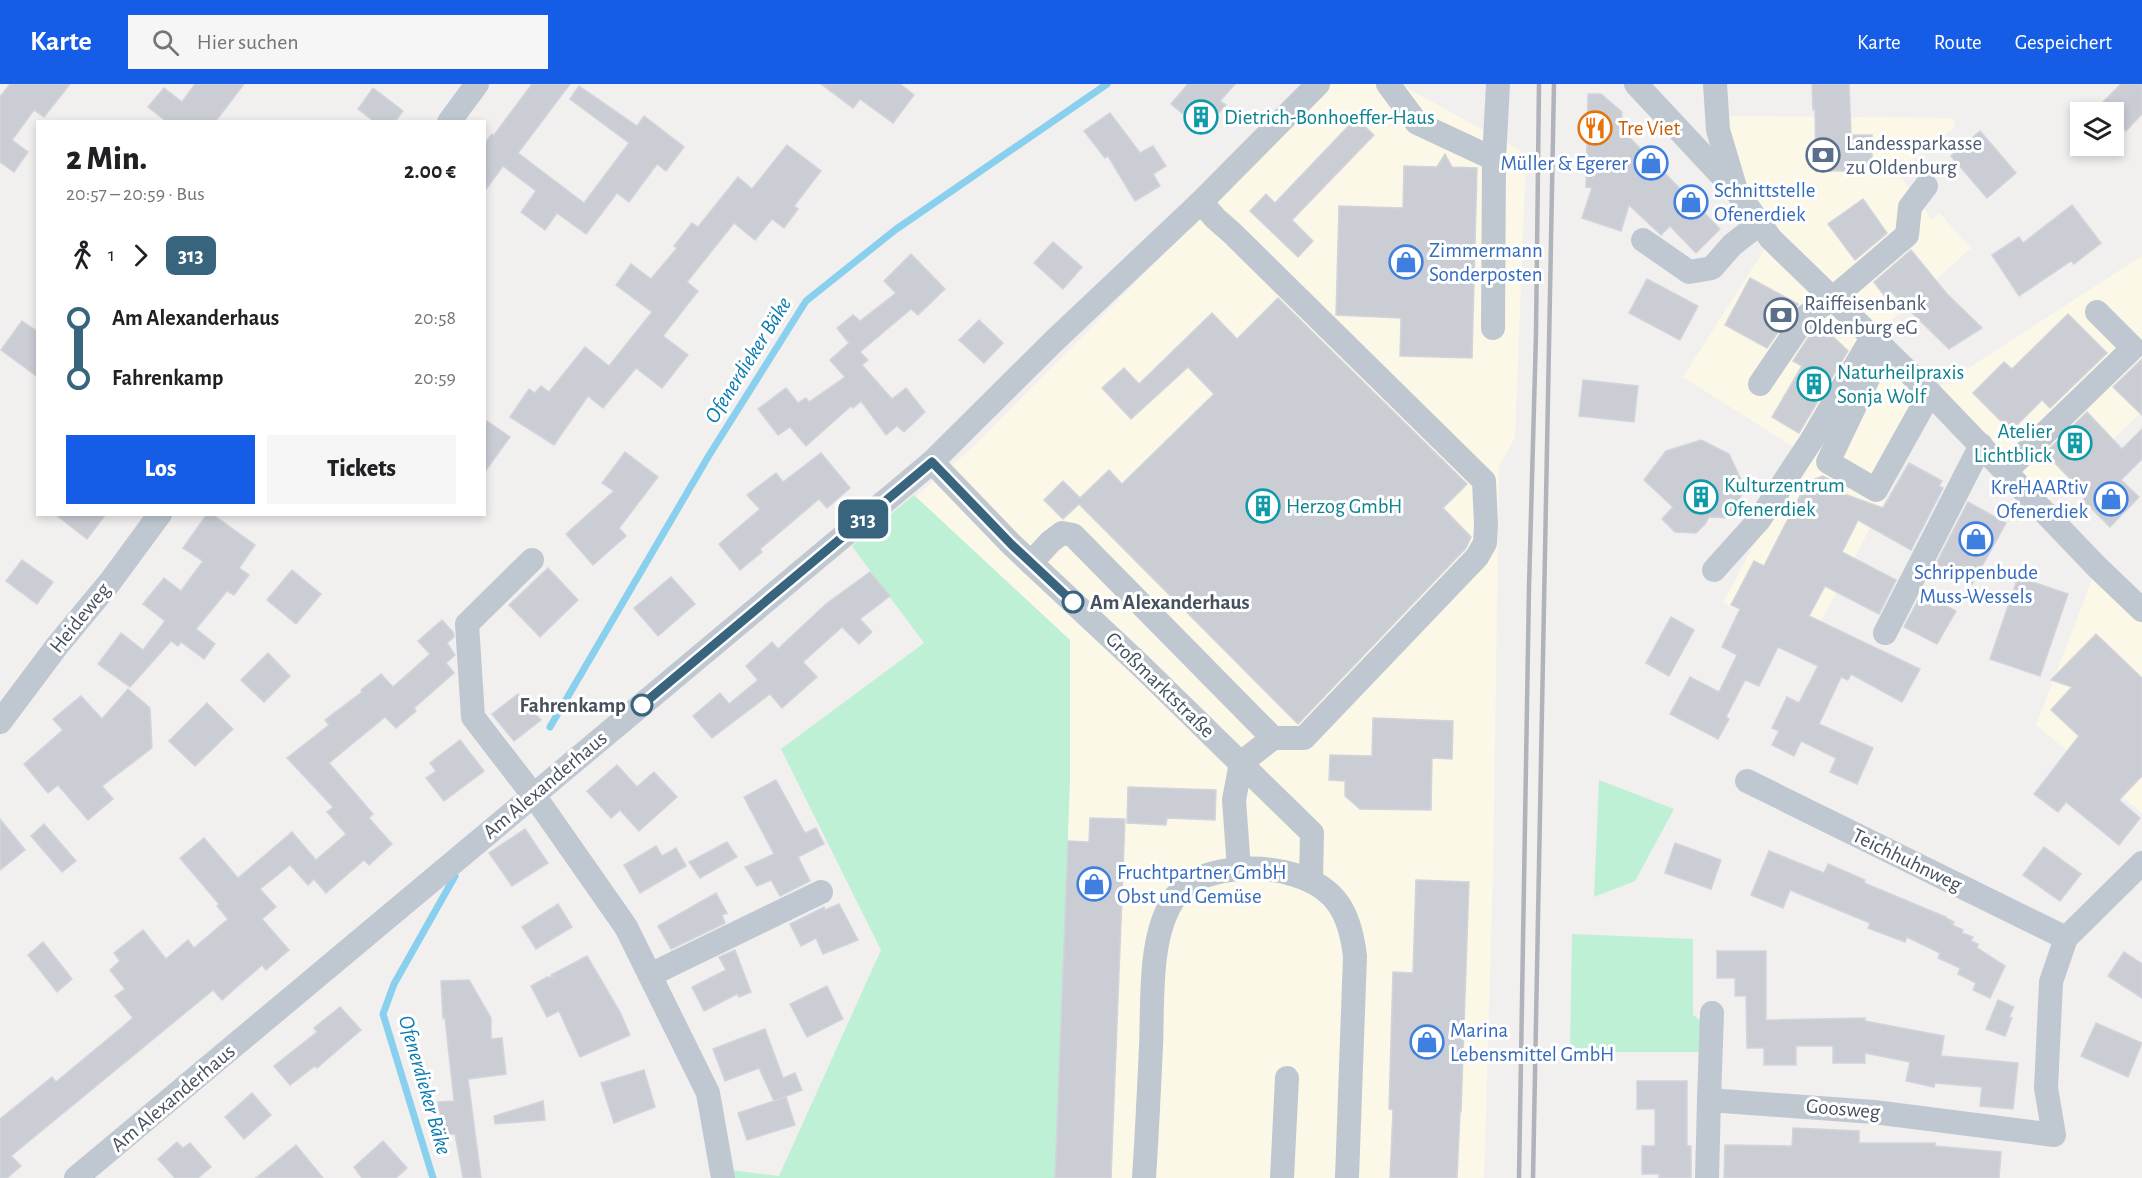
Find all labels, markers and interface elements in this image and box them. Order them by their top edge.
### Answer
search box [128,15,548,69]
icon: search [149,26,182,59]
text: Karte [30,28,92,56]
text: Hier suchen [197,31,299,53]
text: Karte [1857,32,1901,53]
text: Route [1934,32,1982,53]
text: Gespeichert [2015,32,2112,53]
building icon: Dietrich-Bonhoeffer-Haus [1183,99,1219,135]
map controls [2070,102,2124,156]
button: layers [2070,102,2124,156]
place label: Dietrich-Bonhoeffer-Haus [1224,107,1435,128]
restaurant icon: Tre Viet [1577,110,1613,146]
place label: Tre Viet [1618,118,1680,139]
place label: Landessparkasse zu Oldenburg [1846,133,1982,178]
bank icon: Landessparkasse zu Oldenburg [1805,137,1841,173]
text: 2 Min. [66,143,147,176]
shop icon: Müller & Egerer [1633,145,1669,181]
place label: Müller & Egerer [1500,153,1628,174]
text: 2.00 € [404,160,456,182]
place label: Schnittstelle Ofenerdiek [1714,180,1816,225]
text: 20:57 – 20:59 · Bus [66,184,205,204]
shop icon: Schnittstelle Ofenerdiek [1673,184,1709,220]
icon: walk [66,239,99,272]
icon: forward [124,239,157,272]
place label: Zimmermann Sonderposten [1429,240,1543,285]
shop icon: Zimmermann Sonderposten [1388,244,1424,280]
text: 1 [108,245,115,265]
text: 313 [178,245,204,266]
water label: Ofenerdieker Bäke [701,293,795,427]
place label: Raiffeisenbank Oldenburg eG [1804,293,1927,338]
bank icon: Raiffeisenbank Oldenburg eG [1763,297,1799,333]
text: Am Alexanderhaus [112,307,279,329]
text: 20:58 [414,308,456,328]
place label: Naturheilpraxis Sonja Wolf [1837,362,1964,407]
building icon: Naturheilpraxis Sonja Wolf [1796,366,1832,402]
text: Fahrenkamp [112,367,223,389]
text: 20:59 [414,368,456,388]
place label: Atelier Lichtblick [1974,421,2052,466]
building icon: Atelier Lichtblick [2057,425,2093,461]
button: Los [66,435,255,504]
button: Tickets [267,435,456,504]
place label: Kulturzentrum Ofenerdiek [1724,475,1845,520]
place label: KreHAARtiv Ofenerdiek [1990,477,2088,522]
building icon: Kulturzentrum Ofenerdiek [1683,479,1719,515]
shop icon: KreHAARtiv Ofenerdiek [2093,481,2129,517]
building icon: Herzog GmbH [1245,488,1281,524]
place label: Herzog GmbH [1286,496,1403,517]
line badge: 313 [828,500,898,538]
text: 313 [850,509,876,530]
shop icon: Schrippenbude Muss-Wessels [1958,521,1994,557]
place label: Schrippenbude Muss-Wessels [1914,562,2038,607]
street label: Heideweg [46,579,115,657]
marker: Am Alexanderhaus [1062,591,1084,613]
place label: Am Alexanderhaus [1090,592,1250,613]
street label: Großmarktstraße [1102,628,1218,742]
marker: Fahrenkamp [631,694,653,716]
place label: Fahrenkamp [520,695,626,716]
street label: Am Alexanderhaus [479,727,611,843]
street label: Teichhuhnweg [1849,824,1966,896]
place label: Fruchtpartner GmbH Obst und Gemüse [1117,862,1287,907]
shop icon: Fruchtpartner GmbH Obst und Gemüse [1076,866,1112,902]
water label: Ofenerdieker Bäke [395,1013,455,1157]
place label: Marina Lebensmittel GmbH [1450,1020,1614,1065]
shop icon: Marina Lebensmittel GmbH [1409,1024,1445,1060]
street label: Am Alexanderhaus [107,1040,239,1156]
street label: Goosweg [1805,1095,1882,1123]

